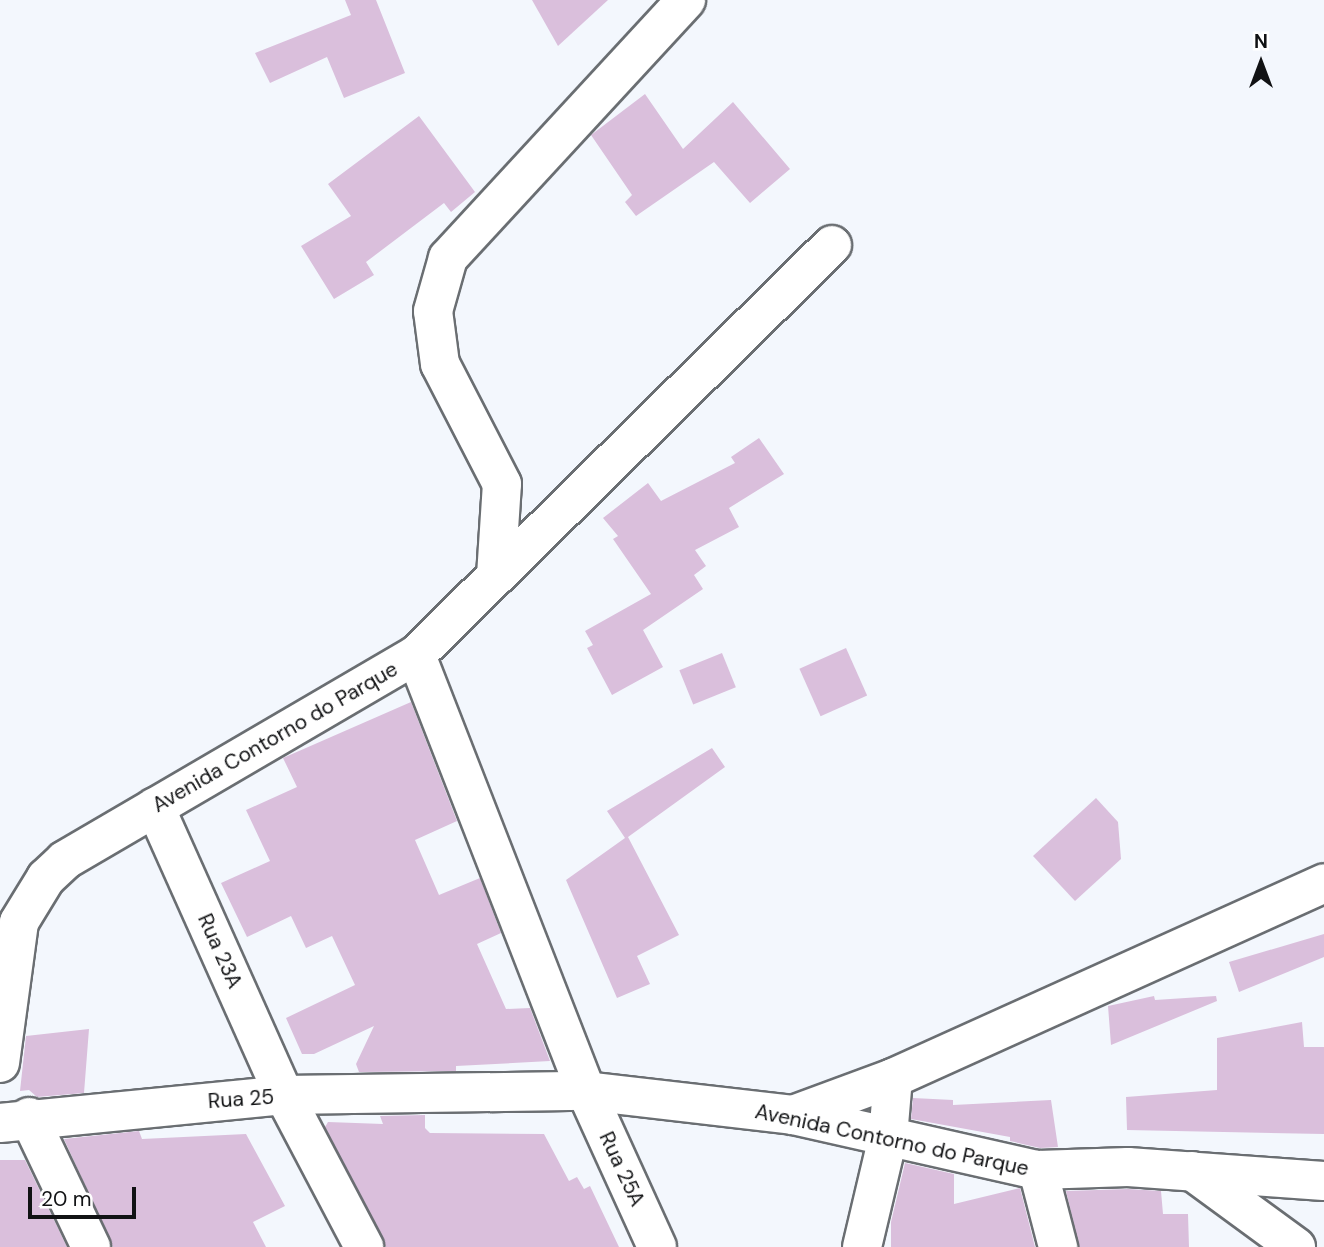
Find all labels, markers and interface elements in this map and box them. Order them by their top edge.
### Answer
north arrow [1226,28,1296,98]
text: N [1254,29,1268,54]
street label: Avenida Contorno do Parque [148,656,402,818]
street label: Rua 23A [192,910,248,992]
street label: Rua 25 [207,1084,275,1114]
street label: Avenida Contorno do Parque [753,1099,1031,1181]
street label: Rua 25A [594,1128,650,1210]
scale bar [32,1174,140,1218]
text: 20 m [41,1185,92,1213]

